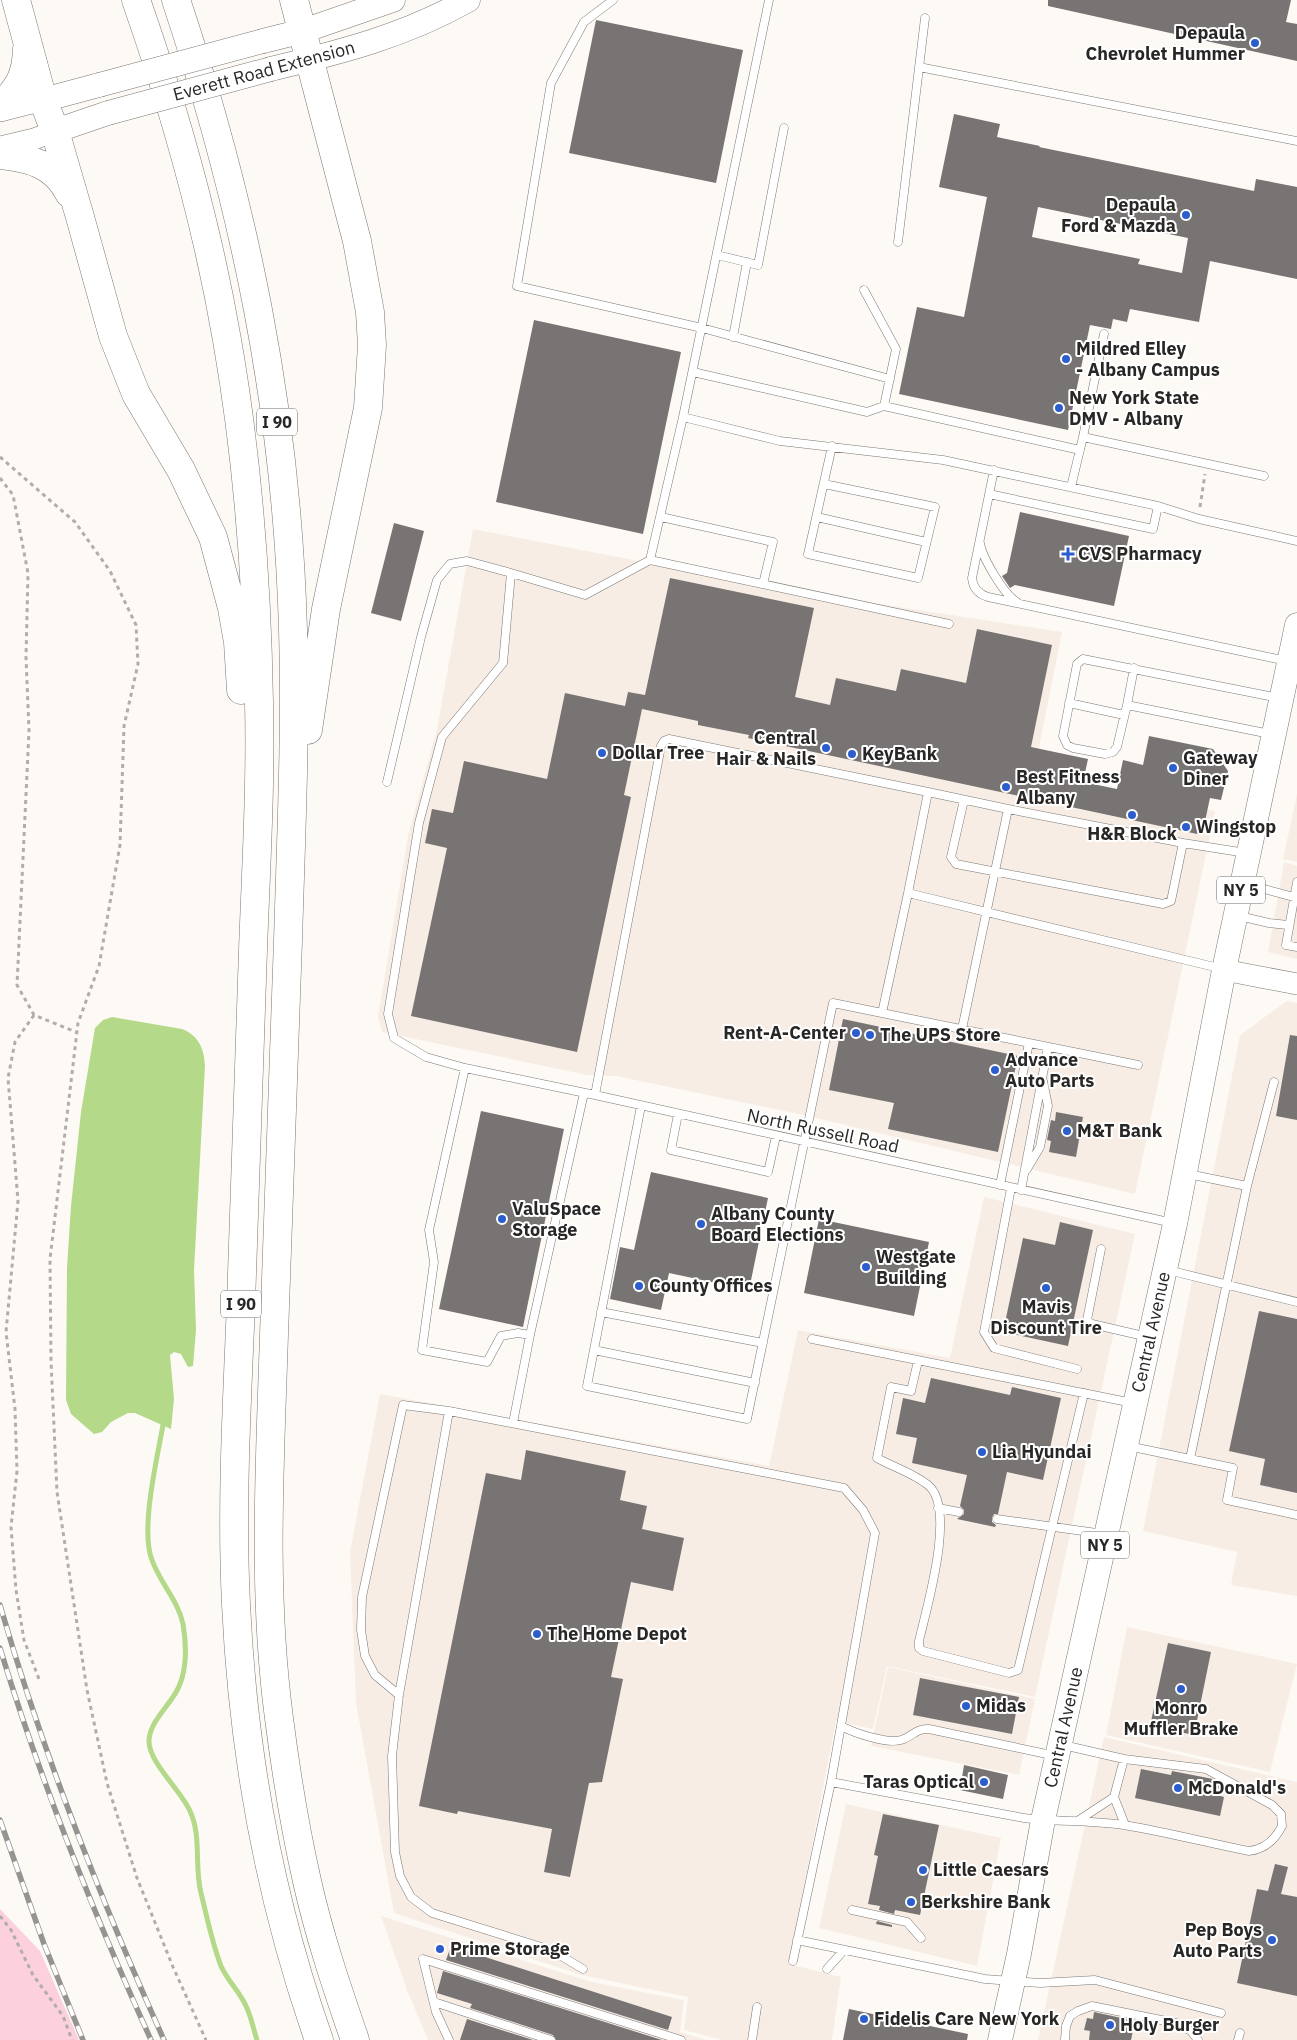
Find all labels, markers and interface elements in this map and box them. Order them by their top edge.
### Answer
place label: Depaula Chevrolet Hummer [1086,21,1245,65]
street label: Everett Road Extension [170,35,357,106]
marker: Depaula Chevrolet Hummer [1249,37,1261,49]
place label: Depaula Ford & Mazda [1061,193,1176,237]
marker: Depaula Ford & Mazda [1180,209,1192,221]
place label: Mildred Elley - Albany Campus [1076,337,1220,381]
marker: Mildred Elley - Albany Campus [1060,353,1072,365]
place label: New York State DMV - Albany [1069,386,1199,430]
marker: New York State DMV - Albany [1053,402,1065,414]
road number: I 90 [257,408,297,436]
place label: CVS Pharmacy [1078,542,1202,565]
marker: CVS Pharmacy [1062,548,1074,560]
place label: Central Hair & Nails [716,726,817,770]
place label: Dollar Tree [612,741,704,764]
marker: Central Hair & Nails [820,742,832,754]
place label: KeyBank [862,742,938,765]
place label: Gateway Diner [1183,746,1258,790]
marker: Dollar Tree [596,747,608,759]
marker: KeyBank [846,748,858,760]
marker: Gateway Diner [1167,762,1179,774]
place label: Best Fitness Albany [1016,765,1120,809]
marker: Best Fitness Albany [1000,781,1012,793]
marker: H&R Block [1126,809,1138,821]
place label: Wingstop [1196,815,1276,838]
marker: Wingstop [1180,821,1192,833]
place label: H&R Block [1087,822,1177,845]
road number: NY 5 [1217,876,1265,904]
place label: Rent-A-Center [723,1021,846,1044]
place label: The UPS Store [880,1023,1001,1046]
marker: Rent-A-Center [850,1027,862,1039]
marker: The UPS Store [864,1029,876,1041]
place label: Advance Auto Parts [1005,1048,1094,1092]
marker: Advance Auto Parts [989,1064,1001,1076]
street label: North Russell Road [745,1103,901,1158]
place label: M&T Bank [1077,1119,1163,1142]
marker: M&T Bank [1061,1125,1073,1137]
place label: ValuSpace Storage [512,1197,601,1241]
place label: Albany County Board Elections [711,1202,844,1246]
marker: ValuSpace Storage [496,1213,508,1225]
marker: Albany County Board Elections [695,1218,707,1230]
place label: Westgate Building [876,1245,956,1289]
marker: Westgate Building [860,1261,872,1273]
street label: Central Avenue [1126,1269,1175,1395]
place label: County Offices [649,1274,773,1297]
marker: County Offices [633,1280,645,1292]
marker: Mavis Discount Tire [1040,1282,1052,1294]
road number: I 90 [221,1290,261,1318]
place label: Mavis Discount Tire [990,1295,1102,1339]
place label: Lia Hyundai [992,1440,1092,1463]
marker: Lia Hyundai [976,1446,988,1458]
road number: NY 5 [1081,1532,1129,1558]
place label: The Home Depot [547,1622,687,1645]
marker: The Home Depot [531,1628,543,1640]
street label: Central Avenue [1038,1665,1088,1790]
marker: Monro Muffler Brake [1175,1683,1187,1695]
place label: Midas [976,1694,1026,1717]
place label: Monro Muffler Brake [1124,1696,1238,1740]
marker: Midas [960,1700,972,1712]
place label: Taras Optical [863,1770,975,1793]
marker: Taras Optical [978,1776,990,1788]
place label: McDonald's [1188,1776,1286,1799]
marker: McDonald's [1172,1782,1184,1794]
place label: Little Caesars [933,1858,1049,1881]
marker: Little Caesars [917,1864,929,1876]
place label: Berkshire Bank [921,1890,1051,1913]
marker: Berkshire Bank [905,1896,917,1908]
place label: Pep Boys Auto Parts [1173,1918,1262,1962]
marker: Pep Boys Auto Parts [1266,1934,1278,1946]
place label: Prime Storage [450,1937,570,1960]
marker: Prime Storage [434,1943,446,1955]
place label: Fidelis Care New York [874,2007,1060,2030]
marker: Fidelis Care New York [858,2013,870,2025]
place label: Holy Burger [1120,2013,1219,2036]
marker: Holy Burger [1104,2019,1116,2031]

